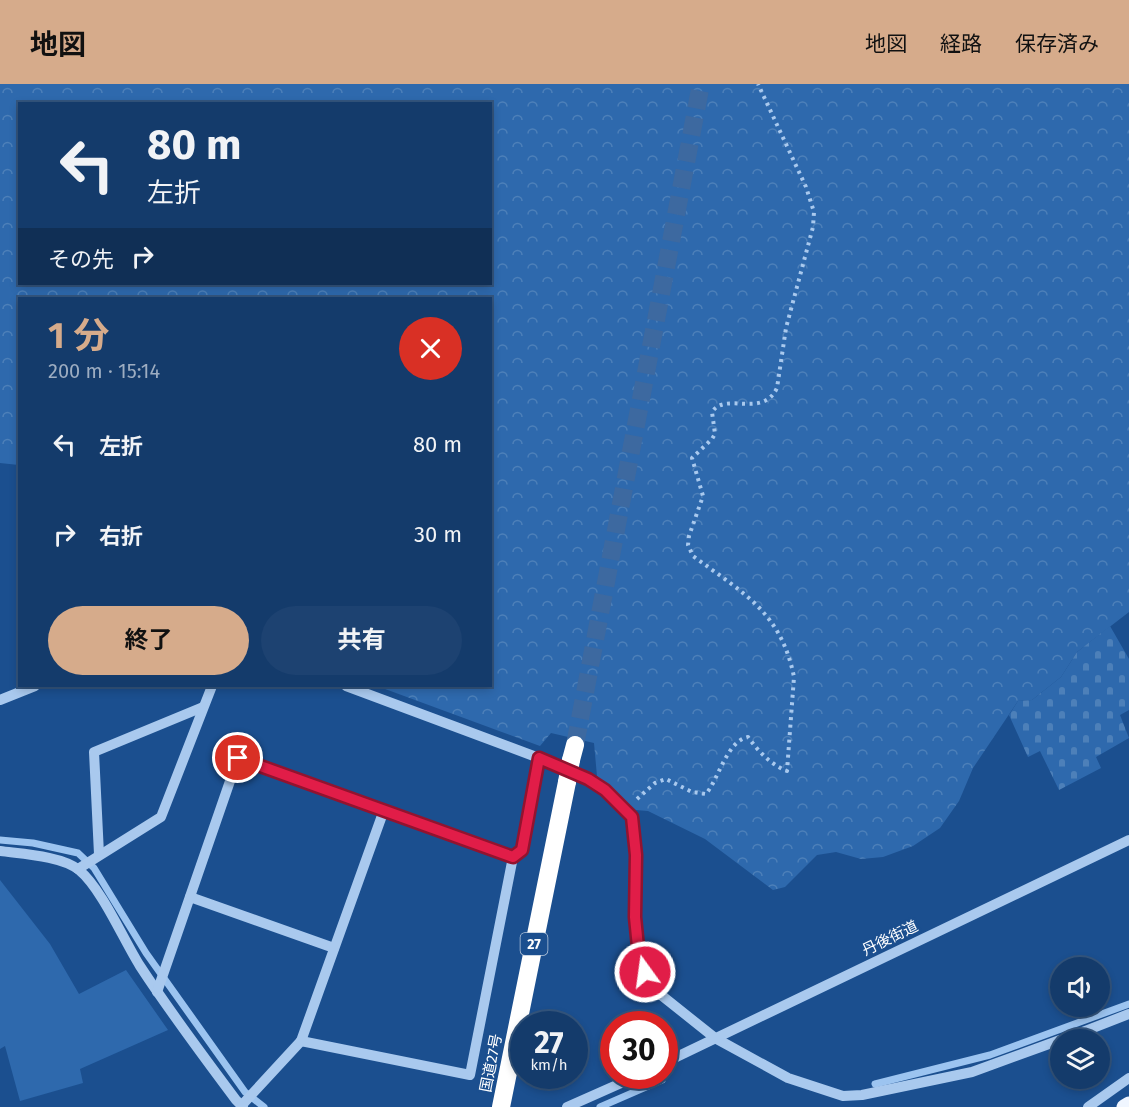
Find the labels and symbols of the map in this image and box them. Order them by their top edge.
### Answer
pin [212,732,263,783]
street label: 丹後街道 [859,917,921,959]
road number: 27 [520,933,548,955]
position arrow [613,940,677,1004]
speed limit sign: 30 [600,1011,678,1089]
street label: 国道27号 [477,1032,505,1094]

